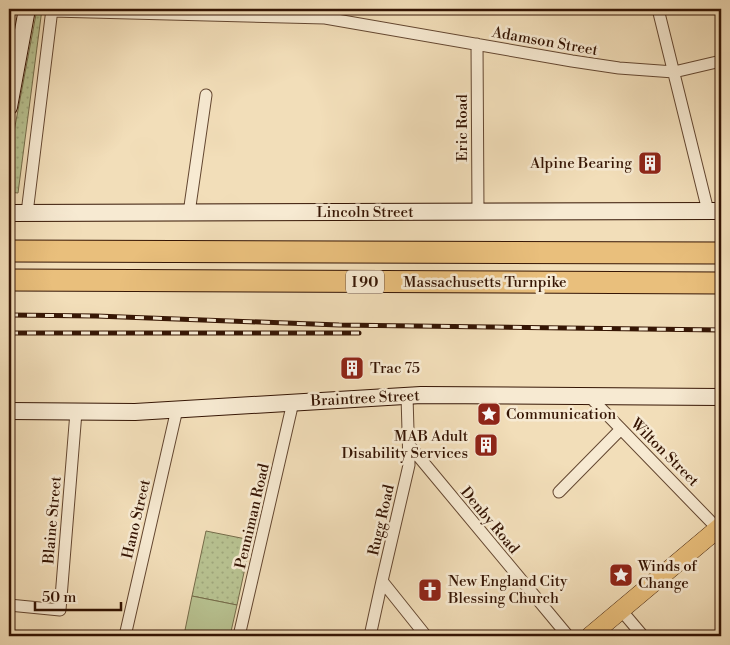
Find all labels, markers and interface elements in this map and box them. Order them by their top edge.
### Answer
street label: Adamson Street [490,23,600,60]
street label: Eric Road [453,94,472,162]
building icon: Alpine Bearing [637,150,663,176]
place label: Alpine Bearing [529,154,632,173]
street label: Lincoln Street [316,203,414,222]
road number: I 90 [346,270,384,294]
street label: Massachusetts Turnpike [403,273,567,292]
building icon: Trac 75 [339,355,365,381]
place label: Trac 75 [370,359,420,378]
street label: Braintree Street [309,386,421,411]
place icon: Communication [476,401,502,427]
place label: Communication [506,405,616,424]
street label: Wilton Street [626,414,703,491]
place label: MAB Adult Disability Services [341,427,469,463]
building icon: MAB Adult Disability Services [473,432,499,458]
street label: Penniman Road [231,461,274,571]
street label: Blaine Street [39,475,66,566]
street label: Hano Street [118,477,155,561]
street label: Rugg Road [364,482,399,557]
street label: Denby Road [456,483,523,558]
place label: Winds of Change [637,557,697,593]
place icon: Winds of Change [608,562,634,588]
place label: New England City Blessing Church [447,572,568,608]
church icon: New England City Blessing Church [417,577,443,603]
scale bar [35,580,121,612]
text: 50 m [42,588,76,607]

